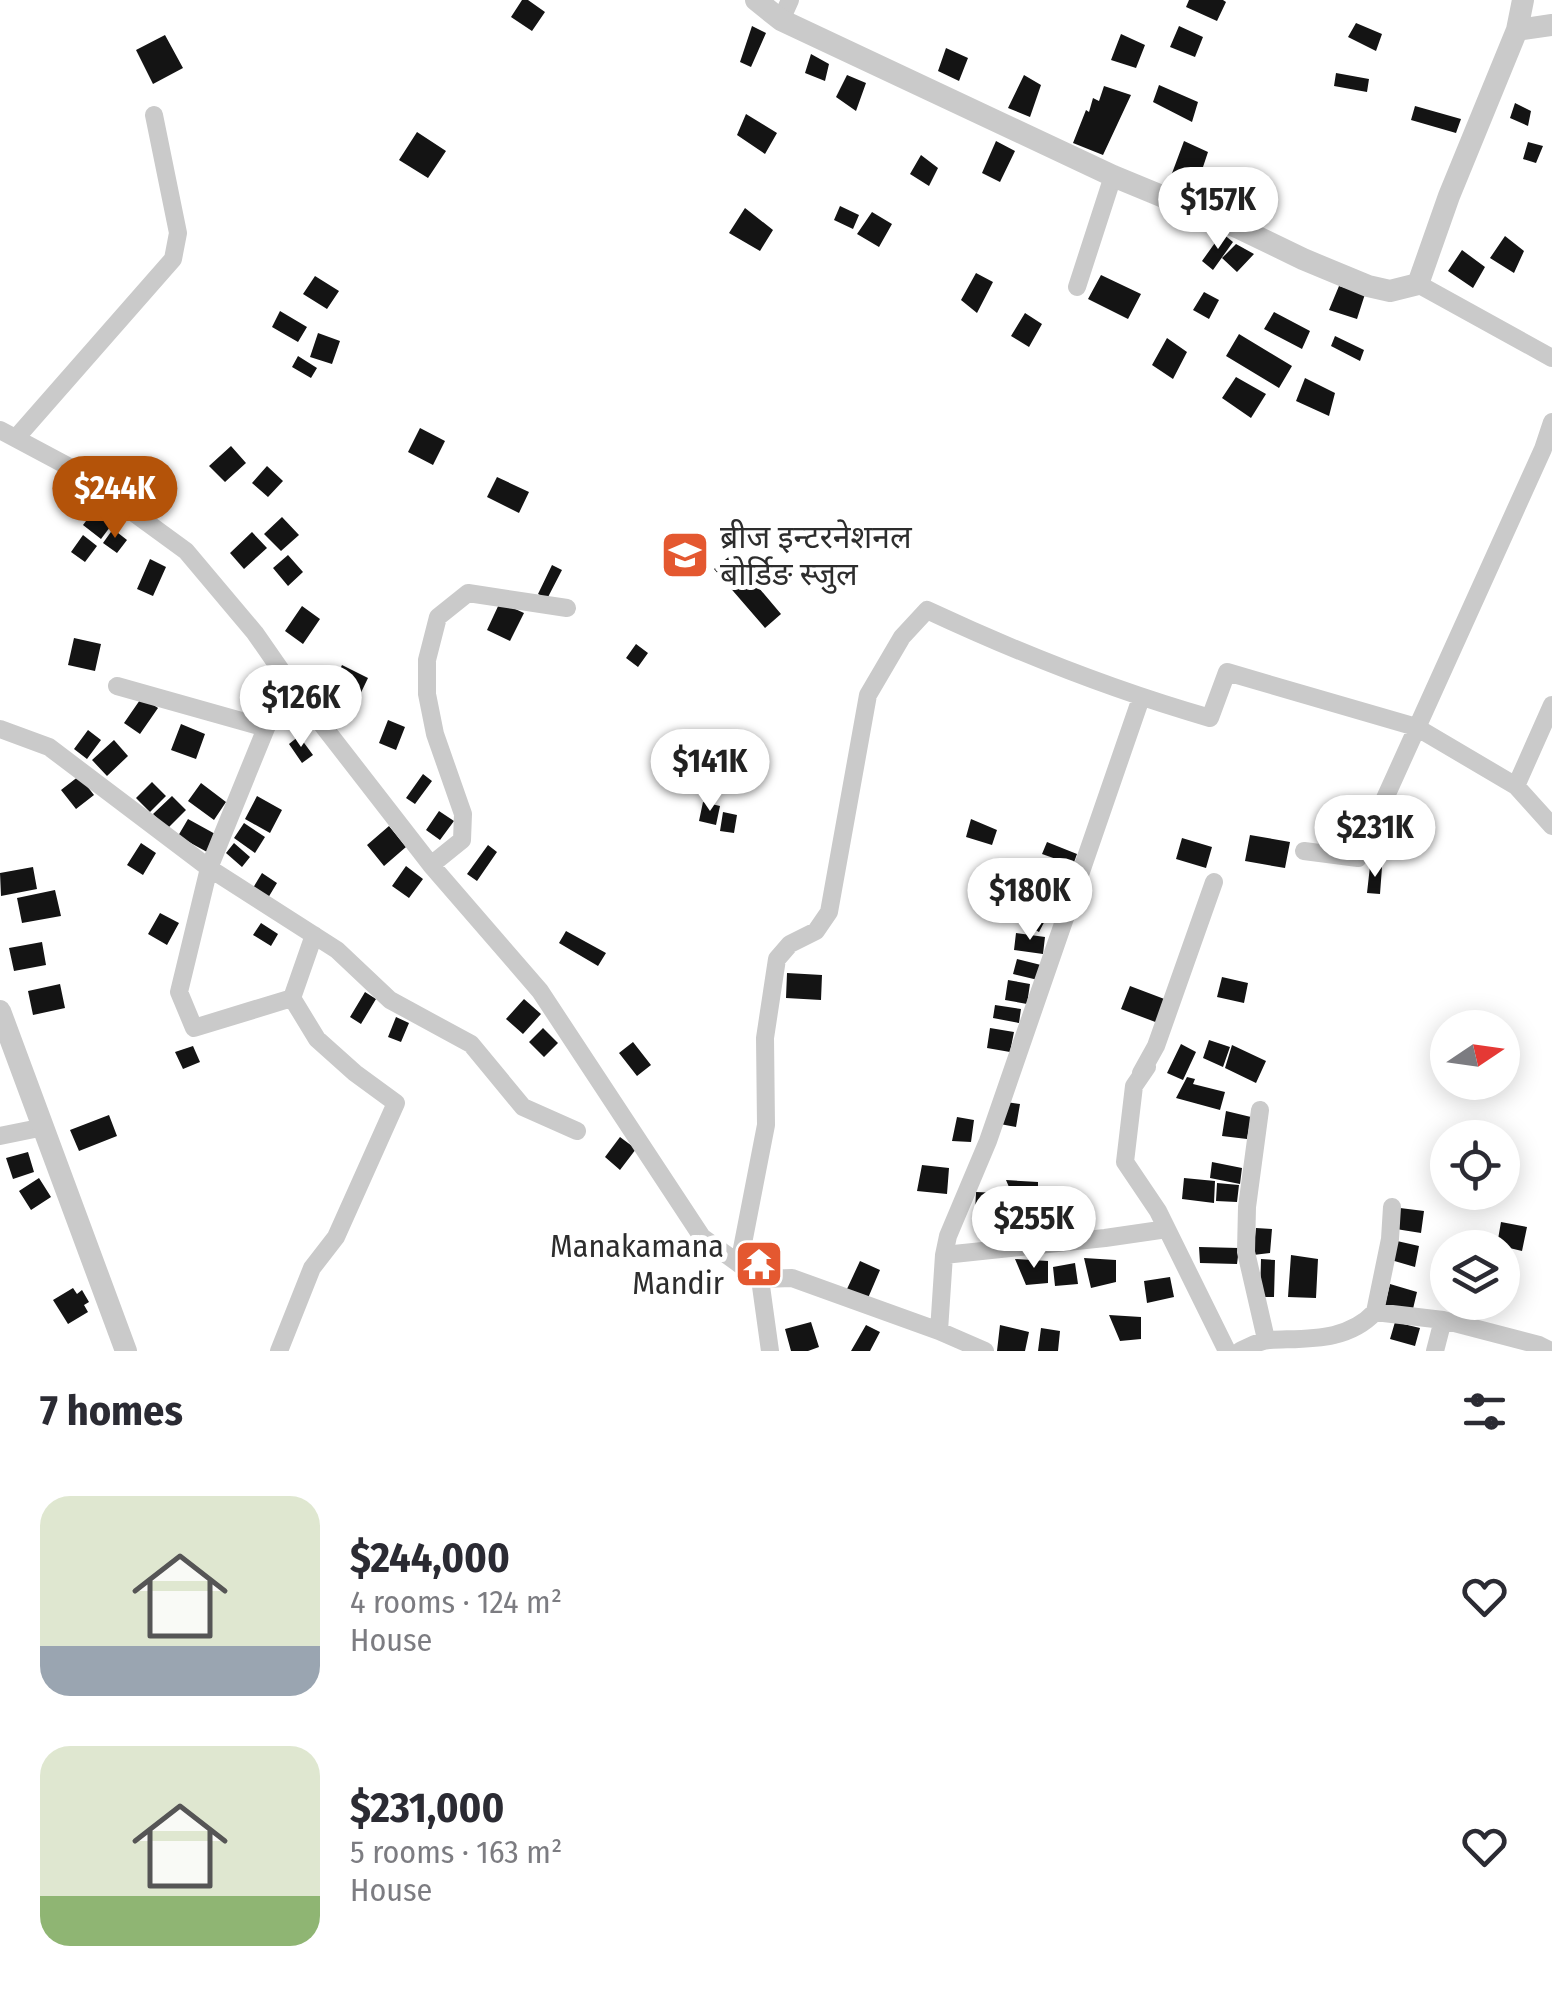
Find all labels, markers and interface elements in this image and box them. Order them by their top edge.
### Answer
pin: $157K [1148,167,1288,252]
text: $157K [1180,180,1256,218]
pin: $244K [45,456,185,541]
text: $244K [74,469,156,507]
place label: ब्रीज इन्टरनेशनल बोर्डिङ स्जुल [720,518,913,594]
school or university icon: ब्रीज इन्टरनेशनल बोर्डिङ स्जुल [659,529,711,581]
pin: $126K [231,665,371,750]
text: $126K [262,678,340,716]
pin: $141K [640,729,780,814]
text: $141K [673,742,747,780]
pin: $231K [1305,795,1445,880]
text: $231K [1336,808,1414,846]
pin: $180K [960,858,1100,943]
text: $180K [989,871,1071,909]
north arrow [1430,1010,1520,1100]
map controls [1430,1010,1520,1320]
button: locate [1430,1120,1520,1210]
pin: $255K [964,1186,1104,1271]
text: $255K [994,1199,1074,1237]
place label: Manakamana Mandir [550,1227,724,1302]
button: layers [1430,1230,1520,1320]
temple icon: Manakamana Mandir [733,1238,785,1290]
icon: filters [1457,1384,1512,1439]
text: 7 homes [40,1386,183,1436]
text: $244,000 [350,1533,510,1583]
icon: home [120,1536,240,1656]
icon: heart [1457,1569,1512,1624]
text: 4 rooms · 124 m² [350,1583,562,1621]
text: House [350,1621,432,1659]
text: $231,000 [350,1783,504,1833]
icon: home [120,1786,240,1906]
icon: heart [1457,1819,1512,1874]
text: 5 rooms · 163 m² [350,1833,562,1871]
text: House [350,1871,432,1909]

